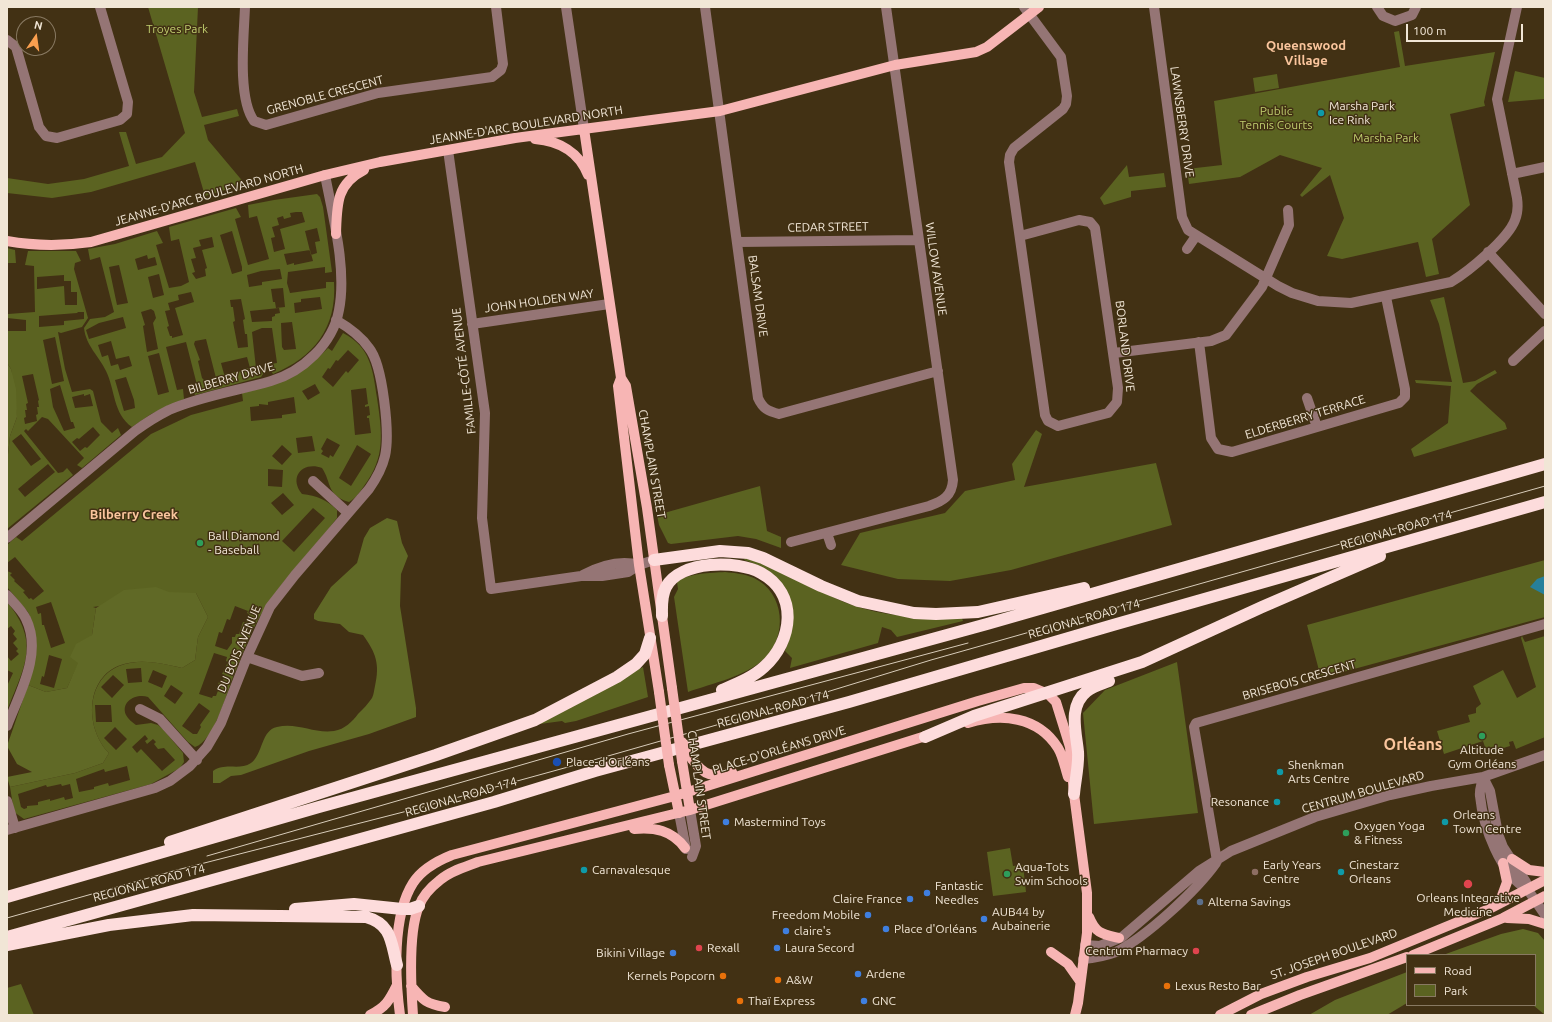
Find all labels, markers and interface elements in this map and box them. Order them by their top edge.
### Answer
north arrow [16,16,56,56]
scale bar [1408,16,1525,42]
text: N [33,19,44,32]
park label: Troyes Park [146,22,208,36]
text: 100 m [1413,24,1446,37]
district label: Queenswood Village [1266,38,1346,69]
street label: LAWNSBERRY DRIVE [1167,65,1197,179]
street label: GRENOBLE CRESCENT [265,72,385,118]
place label: Marsha Park Ice Rink [1329,99,1395,127]
street label: JEANNE-D'ARC BOULEVARD NORTH [428,103,624,147]
park label: Public Tennis Courts [1240,104,1312,132]
marker: Marsha Park Ice Rink [1316,108,1326,118]
park label: Marsha Park [1353,131,1419,145]
street label: JEANNE-D'ARC BOULEVARD NORTH [113,161,305,229]
street label: CEDAR STREET [787,219,869,235]
street label: WILLOW AVENUE [922,221,950,317]
street label: BALSAM DRIVE [745,254,771,338]
street label: JOHN HOLDEN WAY [484,286,594,316]
street label: BORLAND DRIVE [1112,300,1138,392]
street label: FAMILLE-CÔTÉ AVENUE [449,307,479,435]
street label: BILBERRY DRIVE [186,359,276,397]
street label: ELDERBERRY TERRACE [1243,392,1367,442]
street label: CHAMPLAIN STREET [635,408,669,520]
district label: Bilberry Creek [90,507,178,523]
street label: REGIONAL ROAD 174 [1338,507,1454,553]
place label: Ball Diamond - Baseball [208,529,280,557]
marker: Ball Diamond - Baseball [195,538,205,548]
street label: REGIONAL ROAD 174 [1026,596,1142,642]
street label: DU BOIS AVENUE [214,603,264,695]
street label: BRISEBOIS CRESCENT [1241,657,1357,703]
street label: REGIONAL ROAD 174 [715,687,831,731]
street label: PLACE-D'ORLÉANS DRIVE [711,723,847,777]
street label: CHAMPLAIN STREET [684,729,714,841]
marker: Altitude Gym Orléans [1477,731,1487,741]
district label: Orléans [1384,735,1442,755]
place label: Altitude Gym Orléans [1448,743,1516,771]
place label: Place-d'Orléans [566,755,650,769]
marker: Place-d'Orléans [551,756,563,768]
place label: Shenkman Arts Centre [1288,758,1350,786]
marker: Shenkman Arts Centre [1275,767,1285,777]
street label: CENTRUM BOULEVARD [1300,768,1426,816]
street label: REGIONAL ROAD 174 [403,774,519,820]
place label: Resonance [1211,795,1269,809]
marker: Resonance [1272,797,1282,807]
place label: Orleans Town Centre [1453,808,1522,836]
place label: Mastermind Toys [734,815,826,829]
marker: Mastermind Toys [721,817,731,827]
marker: Orleans Town Centre [1440,817,1450,827]
place label: Oxygen Yoga & Fitness [1354,819,1425,847]
marker: Oxygen Yoga & Fitness [1341,828,1351,838]
place label: Early Years Centre [1263,858,1321,886]
place label: Cinestarz Orleans [1349,858,1399,886]
place label: Aqua-Tots Swim Schools [1015,860,1088,888]
street label: REGIONAL ROAD 174 [91,861,207,905]
place label: Carnavalesque [592,863,671,877]
marker: Carnavalesque [579,865,589,875]
marker: Early Years Centre [1250,867,1260,877]
marker: Cinestarz Orleans [1336,867,1346,877]
marker: Aqua-Tots Swim Schools [1002,869,1012,879]
marker: Orleans Integrative Medicine [1462,878,1474,890]
place label: Fantastic Needles [935,879,983,907]
marker: Fantastic Needles [922,888,932,898]
place label: Orleans Integrative Medicine [1416,891,1520,919]
place label: Claire France [833,892,902,906]
marker: Claire France [905,894,915,904]
place label: Alterna Savings [1208,895,1291,909]
marker: Alterna Savings [1195,897,1205,907]
place label: AUB44 by Aubainerie [992,905,1050,933]
place label: Freedom Mobile [772,908,860,922]
marker: Freedom Mobile [863,910,873,920]
marker: AUB44 by Aubainerie [979,914,989,924]
place label: Place d'Orléans [894,922,977,936]
place label: claire's [794,924,831,938]
marker: Place d'Orléans [881,924,891,934]
marker: claire's [781,926,791,936]
street label: ST. JOSEPH BOULEVARD [1269,926,1399,982]
place label: Rexall [707,941,740,955]
place label: Laura Secord [785,941,855,955]
marker: Rexall [694,943,704,953]
marker: Laura Secord [772,943,782,953]
place label: Centrum Pharmacy [1085,944,1188,958]
place label: Bikini Village [596,946,665,960]
marker: Centrum Pharmacy [1191,946,1201,956]
marker: Bikini Village [668,948,678,958]
legend [1406,954,1536,1006]
text: Road [1444,964,1472,977]
place label: Ardene [866,967,905,981]
place label: Kernels Popcorn [627,969,715,983]
marker: Ardene [853,969,863,979]
marker: Kernels Popcorn [718,971,728,981]
place label: A&W [786,973,813,987]
marker: A&W [773,975,783,985]
place label: Lexus Resto Bar [1175,979,1261,993]
marker: Lexus Resto Bar [1162,981,1172,991]
text: Park [1444,984,1468,997]
place label: Thaï Express [748,994,815,1008]
place label: GNC [872,994,896,1008]
marker: Thaï Express [735,996,745,1006]
marker: GNC [859,996,869,1006]

